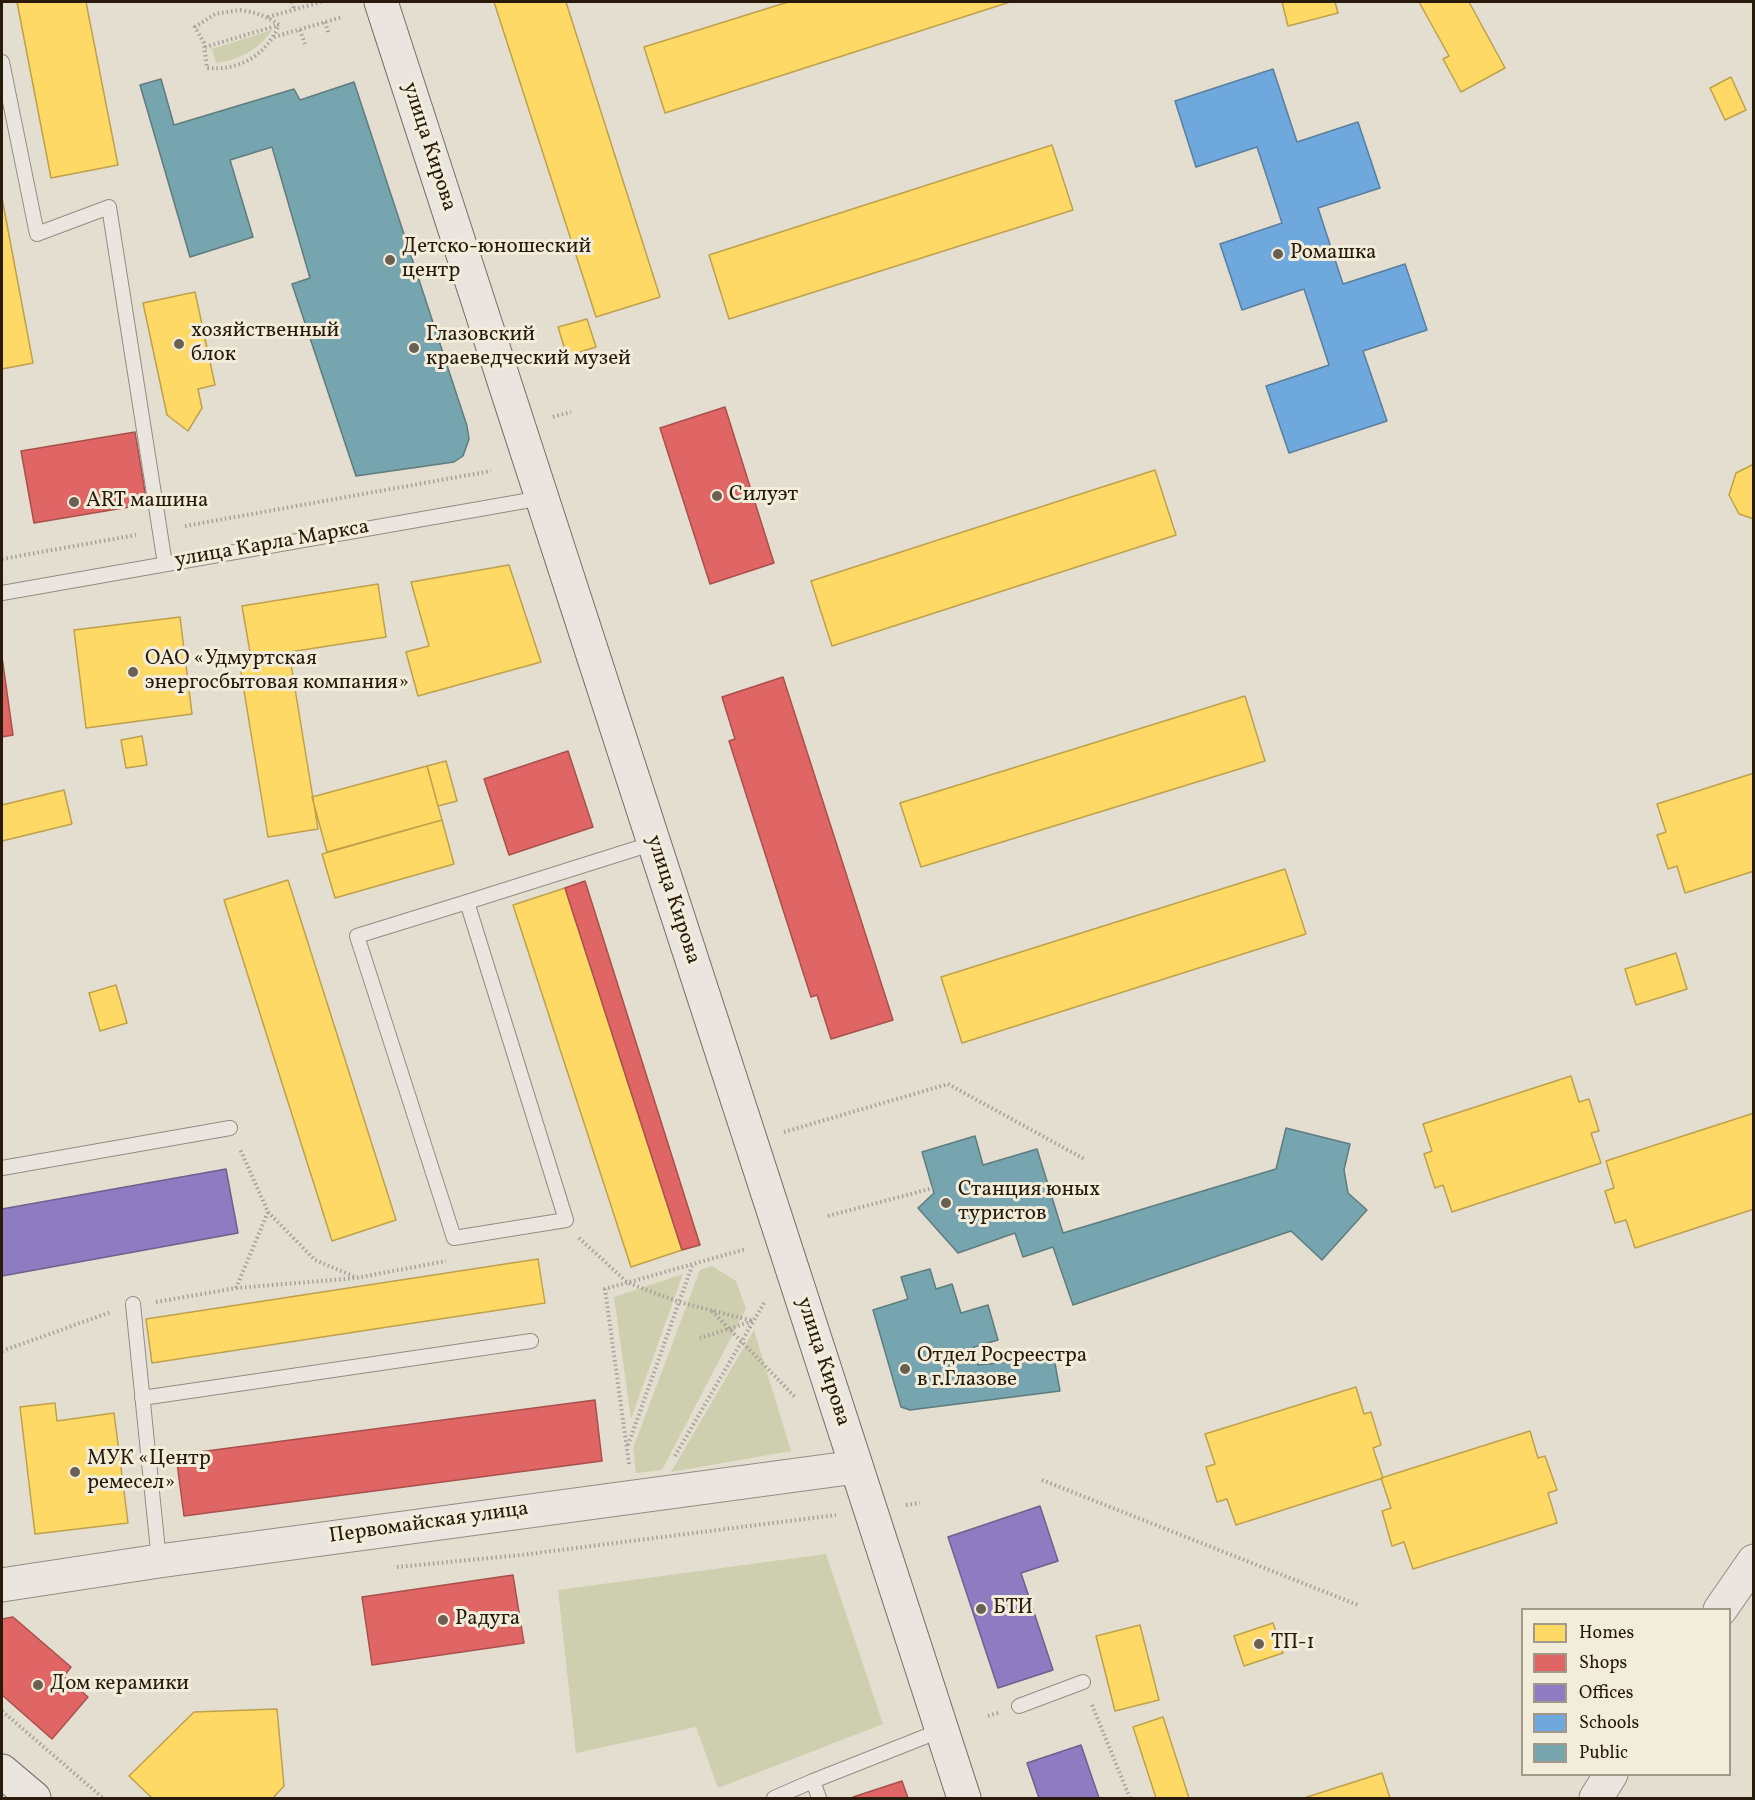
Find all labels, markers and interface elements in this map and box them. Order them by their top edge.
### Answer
street label: улица Кирова [395,79,461,215]
place label: Детско-юношеский центр [402,235,591,285]
place label: Ромашка [1290,241,1377,267]
marker: Ромашка [1271,247,1285,261]
marker: Детско-юношеский центр [383,253,397,267]
place label: хозяйственный блок [191,319,339,369]
place label: Глазовский краеведческий музей [426,323,631,373]
marker: хозяйственный блок [172,337,186,351]
marker: Глазовский краеведческий музей [407,341,421,355]
place label: Силуэт [729,483,798,509]
place label: ART машина [86,489,208,515]
marker: Силуэт [710,489,724,503]
marker: ART машина [67,495,81,509]
street label: улица Карла Маркса [173,515,371,575]
place label: ОАО «Удмуртская энергосбытовая компания» [145,647,409,697]
marker: ОАО «Удмуртская энергосбытовая компания» [126,665,140,679]
street label: улица Кирова [639,832,705,968]
place label: Станция юных туристов [958,1178,1100,1228]
marker: Станция юных туристов [939,1196,953,1210]
street label: улица Кирова [789,1294,855,1430]
place label: Отдел Росреестра в г.Глазове [917,1344,1087,1394]
marker: Отдел Росреестра в г.Глазове [898,1362,912,1376]
place label: МУК «Центр ремесел» [87,1447,211,1497]
marker: МУК «Центр ремесел» [68,1465,82,1479]
street label: Первомайская улица [328,1498,530,1550]
place label: БТИ [993,1596,1033,1622]
marker: БТИ [974,1602,988,1616]
place label: Радуга [455,1607,520,1633]
legend [1521,1608,1731,1776]
marker: Радуга [436,1613,450,1627]
text: Homes [1579,1621,1634,1646]
place label: ТП-1 [1271,1631,1315,1657]
marker: ТП-1 [1252,1637,1266,1651]
text: Shops [1579,1651,1627,1676]
place label: Дом керамики [50,1672,189,1698]
marker: Дом керамики [31,1678,45,1692]
text: Offices [1579,1681,1634,1706]
text: Schools [1579,1711,1639,1736]
text: Public [1579,1741,1628,1766]

